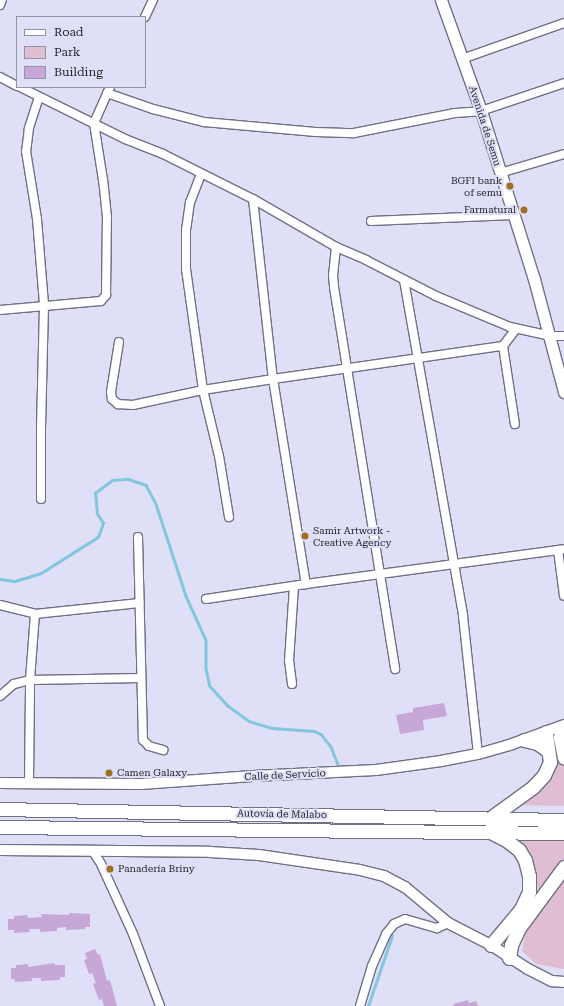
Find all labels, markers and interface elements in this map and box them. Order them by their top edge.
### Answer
legend [16,16,146,88]
text: Road [54,25,83,39]
text: Park [54,45,80,59]
text: Building [54,65,103,79]
street label: Avenida de Semu [466,85,504,167]
place label: BGFI bank of semu [451,174,502,198]
marker: BGFI bank of semu [505,181,515,191]
place label: Farmatural [464,204,516,216]
marker: Farmatural [519,205,529,215]
place label: Samir Artwork - Creative Agency [313,524,392,548]
marker: Samir Artwork - Creative Agency [300,531,310,541]
place label: Camen Galaxy [117,767,187,779]
street label: Calle de Servicio [244,767,326,783]
marker: Camen Galaxy [104,768,114,778]
street label: Autovía de Malabo [237,807,327,821]
place label: Panadería Briny [118,863,195,875]
marker: Panadería Briny [105,864,115,874]

